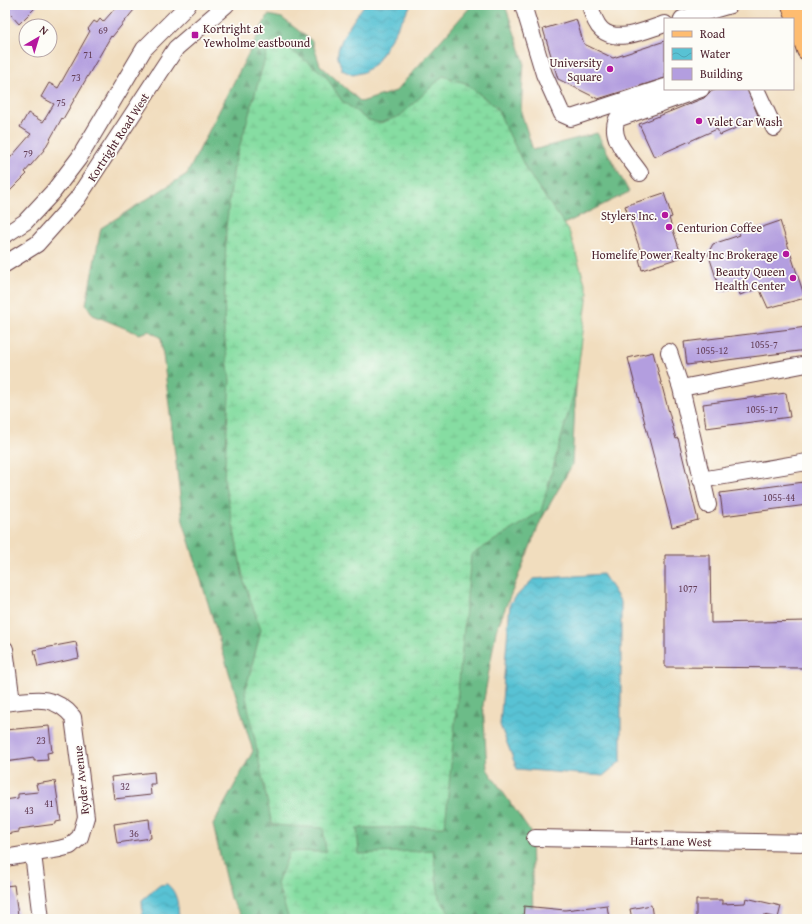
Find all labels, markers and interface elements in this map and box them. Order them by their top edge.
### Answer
north arrow [18,18,58,58]
legend [664,18,794,90]
place label: Kortright at Yewholme eastbound [203,20,311,51]
text: N [36,22,52,39]
house number: 69 [98,23,108,38]
text: Road [700,25,726,42]
marker: Kortright at Yewholme eastbound [190,30,200,40]
text: Water [700,45,730,62]
house number: 71 [83,47,93,62]
place label: University Square [549,54,602,85]
marker: University Square [605,64,615,74]
text: Building [700,65,743,82]
house number: 73 [71,70,81,85]
street label: Kortright Road West [83,89,153,185]
house number: 75 [56,95,66,110]
place label: Valet Car Wash [707,113,783,130]
marker: Valet Car Wash [694,116,704,126]
house number: 79 [23,146,33,161]
place label: Stylers Inc. [601,207,657,224]
marker: Stylers Inc. [660,210,670,220]
place label: Centurion Coffee [677,219,762,236]
marker: Centurion Coffee [664,222,674,232]
place label: Homelife Power Realty Inc Brokerage [592,246,778,263]
marker: Homelife Power Realty Inc Brokerage [781,249,791,259]
place label: Beauty Queen Health Center [715,263,785,294]
marker: Beauty Queen Health Center [788,273,798,283]
house number: 1055-7 [750,337,778,352]
house number: 1055-12 [696,343,728,358]
house number: 1055-17 [746,402,778,417]
house number: 1055-44 [763,490,795,505]
house number: 1077 [678,581,698,596]
house number: 23 [36,733,46,748]
street label: Ryder Avenue [69,744,93,815]
house number: 32 [120,779,130,794]
house number: 41 [44,796,54,811]
house number: 43 [24,803,34,818]
house number: 36 [129,826,139,841]
street label: Harts Lane West [630,832,712,850]

